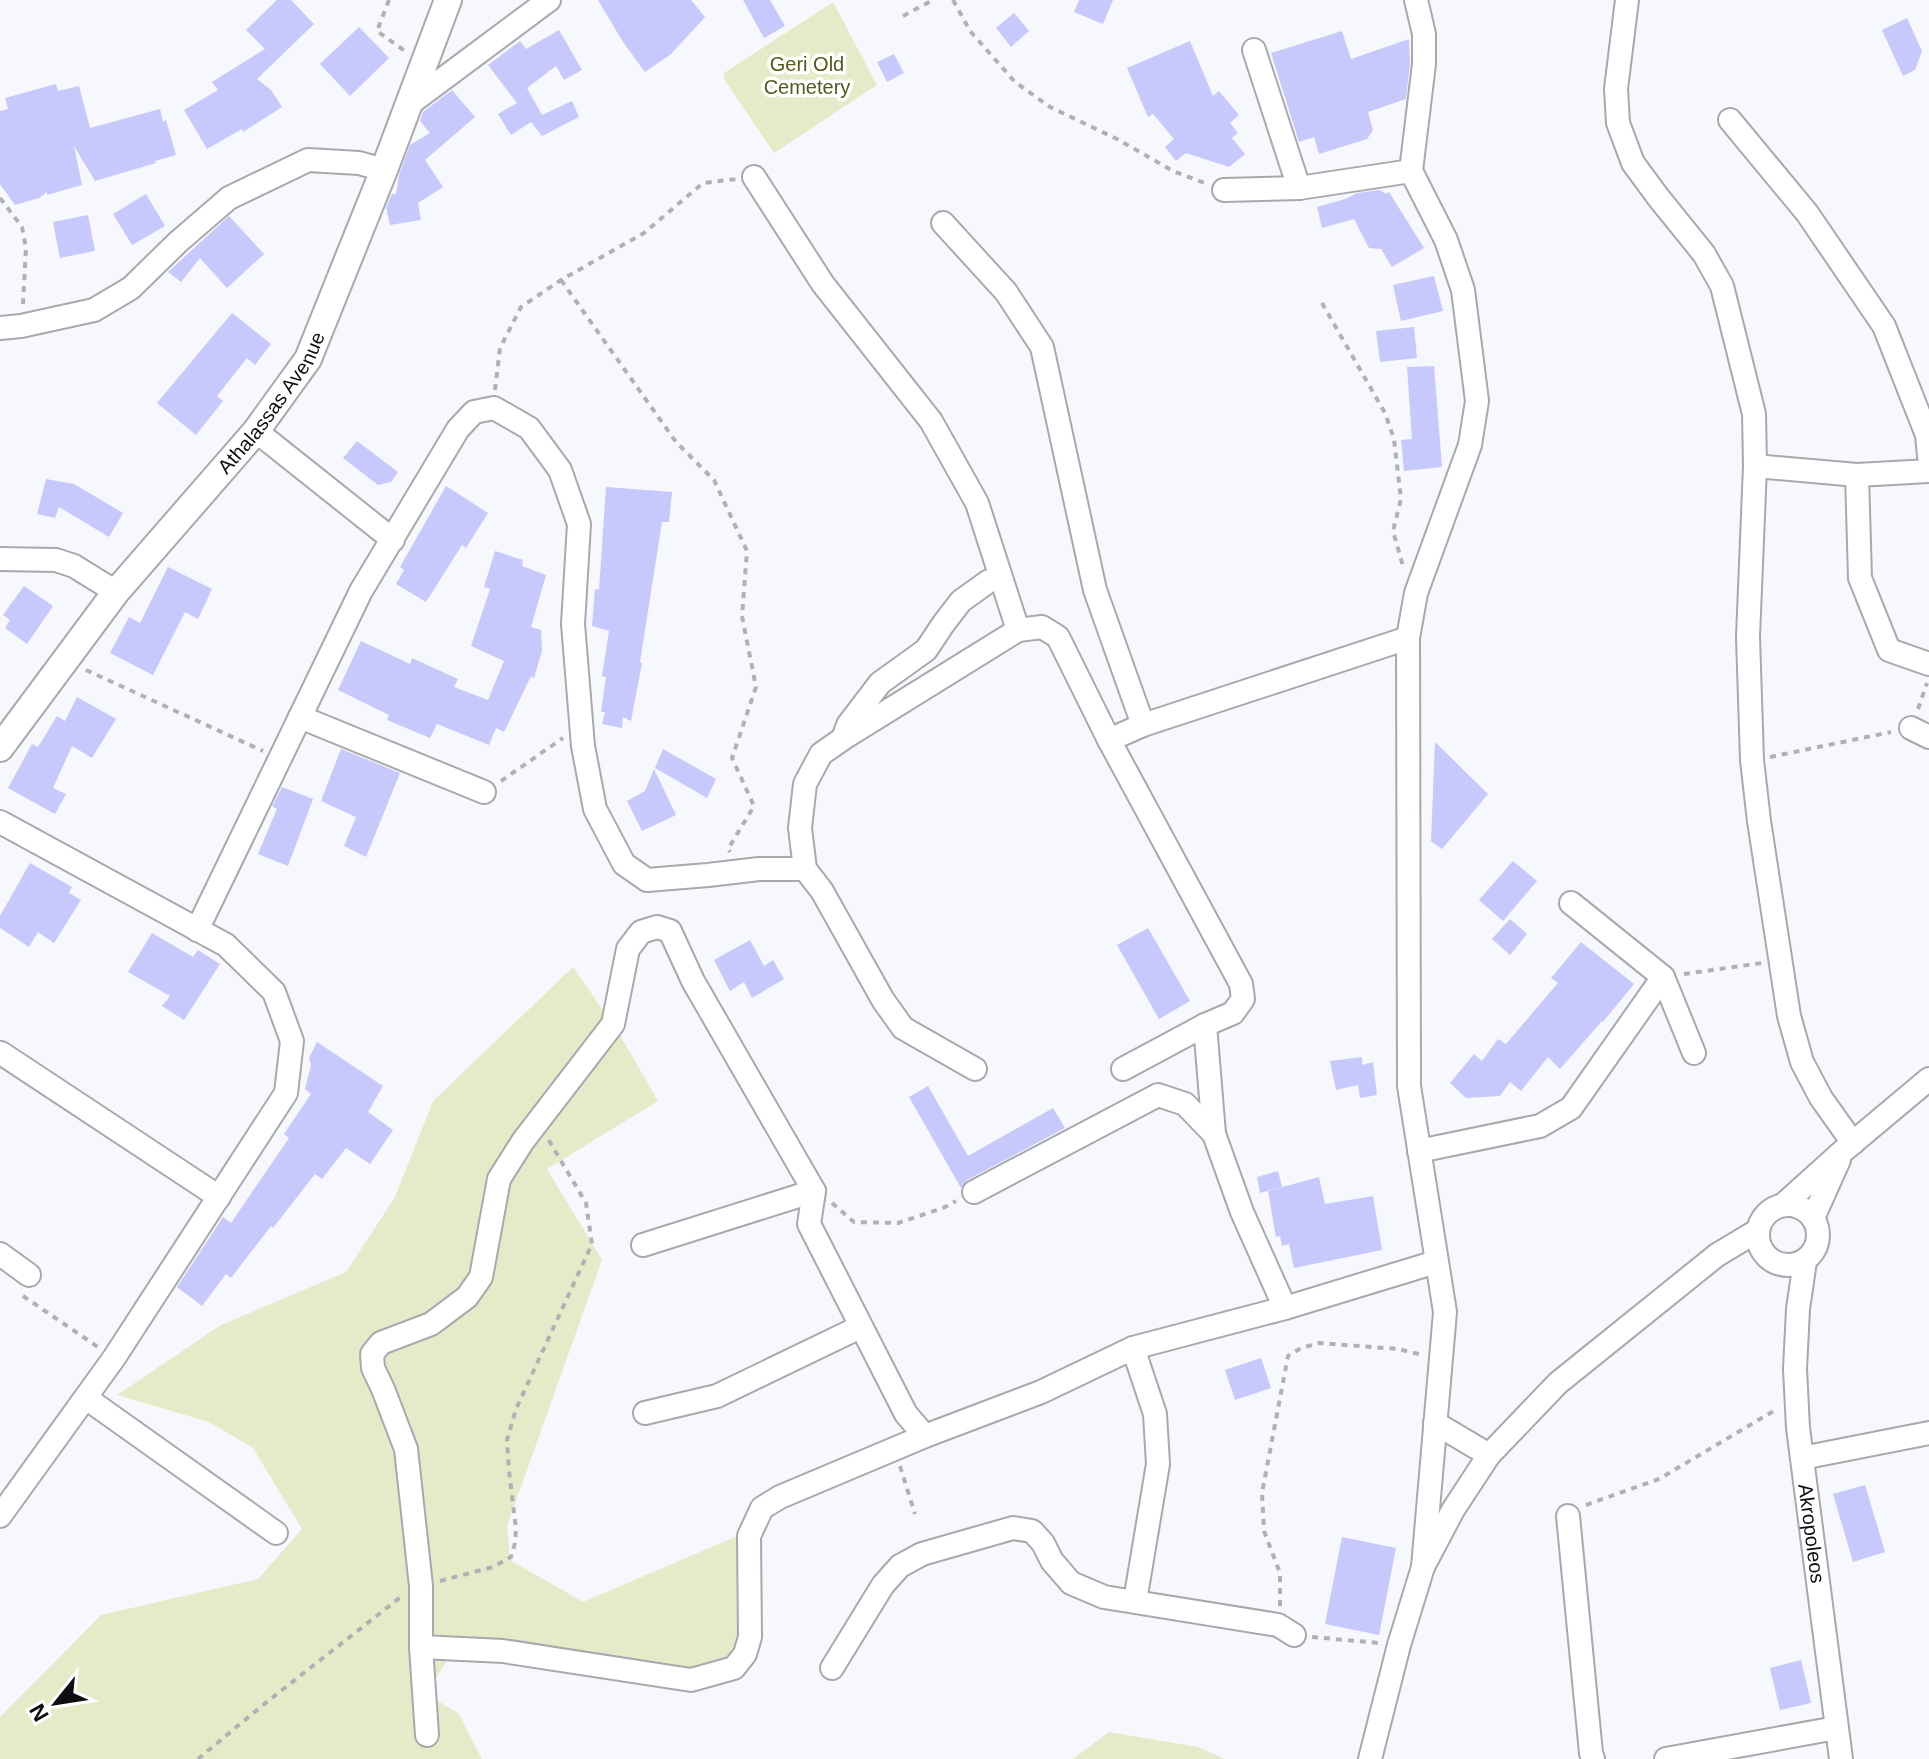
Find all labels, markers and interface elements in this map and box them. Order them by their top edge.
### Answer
park label: Geri Old Cemetery [764,53,850,98]
street label: Athalassas Avenue [213,329,329,478]
street label: Akropoleos [1794,1482,1829,1585]
north arrow [16,1663,96,1743]
text: N [24,1700,54,1726]

